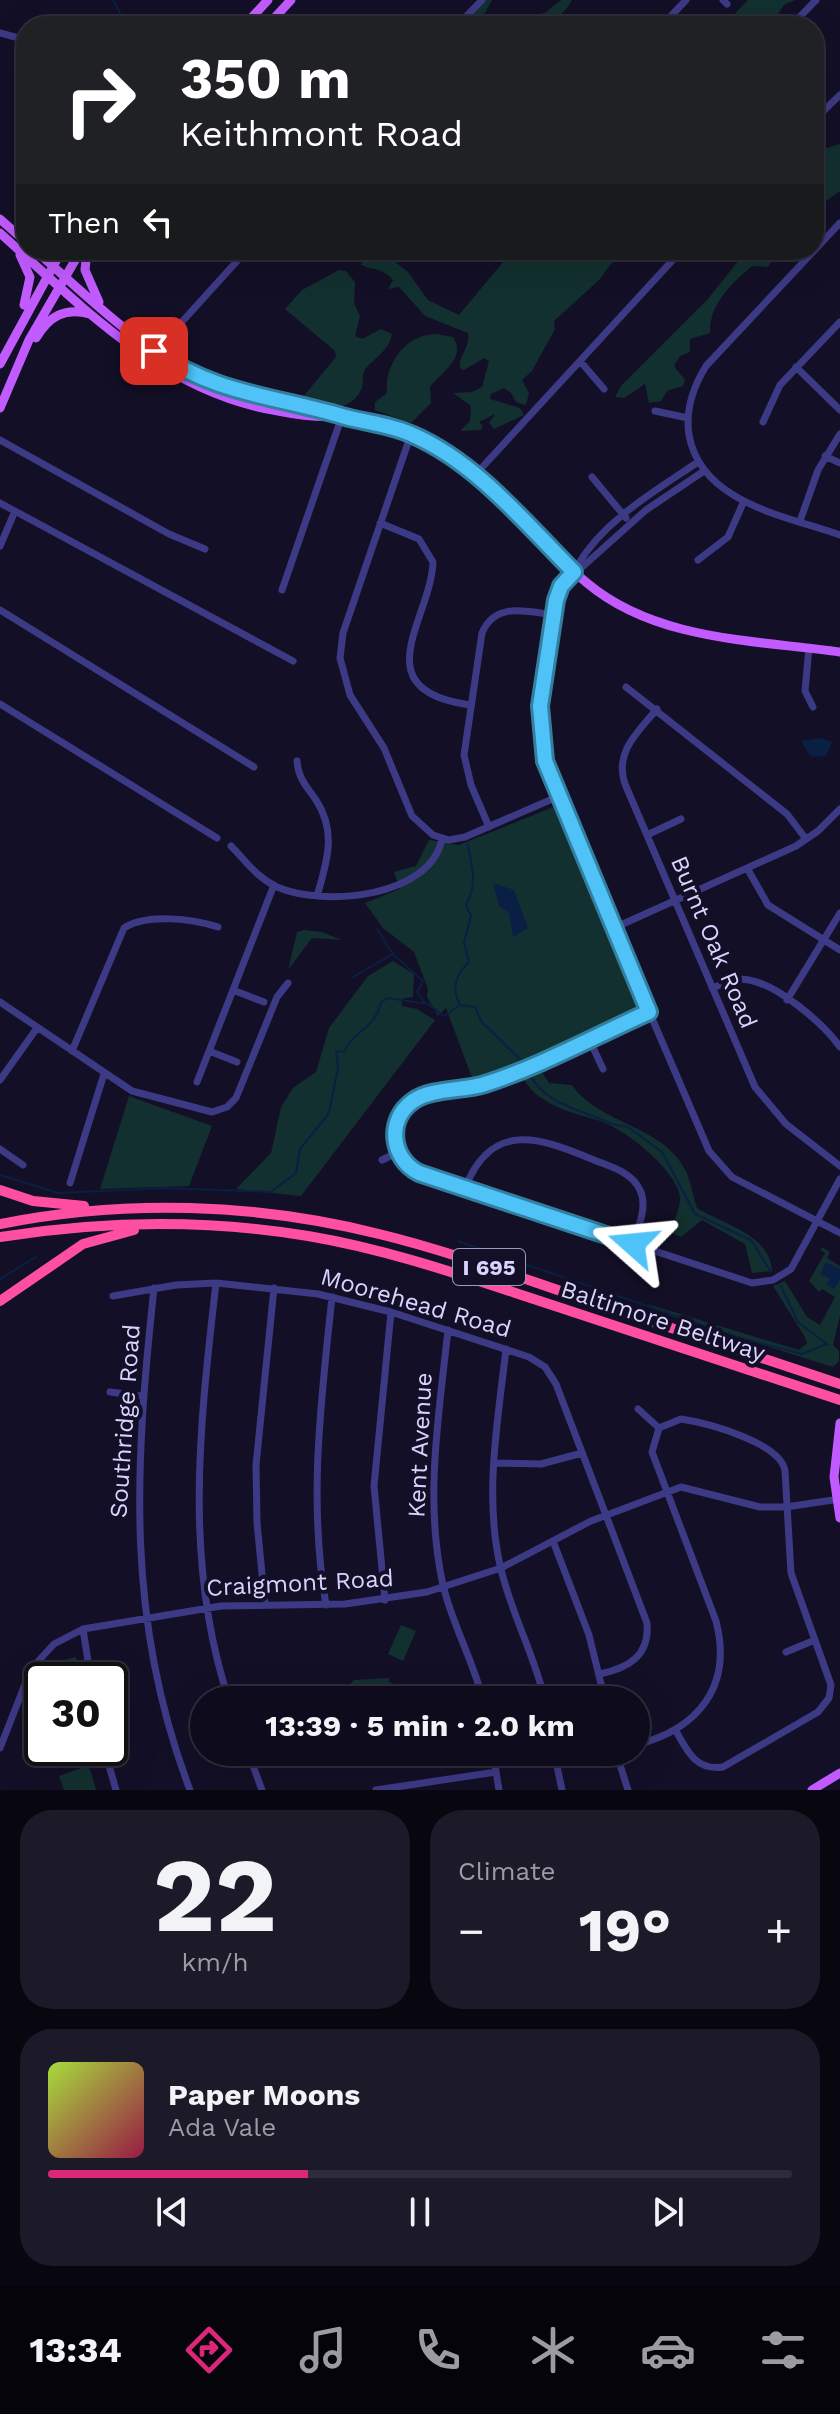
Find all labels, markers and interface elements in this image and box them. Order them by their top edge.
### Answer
text: 350 m [180,46,351,112]
icon: right [48,48,152,152]
text: Keithmont Road [180,113,463,155]
icon: left [136,200,180,244]
text: Then [48,205,120,240]
pin [120,317,188,385]
icon: arrive [132,329,176,373]
street label: Burnt Oak Road [665,852,763,1032]
position arrow [591,1202,675,1286]
road number: I 695 [453,1249,525,1285]
street label: Moorehead Road [318,1262,514,1344]
street label: Baltimore Beltway [557,1275,769,1367]
street label: Southridge Road [104,1323,146,1519]
street label: Kent Avenue [402,1372,438,1518]
street label: Craigmont Road [206,1564,394,1602]
speed limit sign: 30 [24,1662,128,1766]
text: 13:39 · 5 min · 2.0 km [265,1708,575,1743]
text: 22 [153,1834,277,1956]
text: Climate [458,1856,556,1886]
text: 19° [579,1895,671,1966]
text: − [458,1905,485,1957]
text: + [765,1905,792,1957]
text: km/h [182,1947,248,1977]
text: Paper Moons [168,2077,360,2112]
text: Ada Vale [168,2112,276,2142]
icon: previous [150,2190,194,2234]
icon: pause [398,2190,442,2234]
icon: next [646,2190,690,2234]
icon: directions [181,2322,237,2378]
icon: music [295,2322,351,2378]
icon: phone [410,2322,466,2378]
icon: climate [525,2322,581,2378]
icon: car [640,2322,696,2378]
icon: filters [755,2322,811,2378]
text: 13:34 [29,2329,122,2371]

